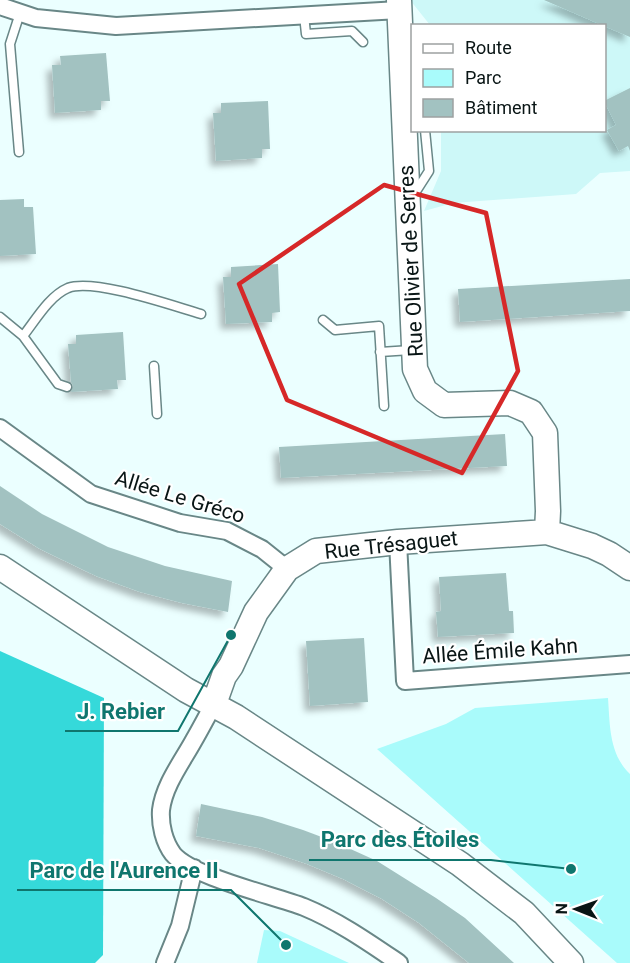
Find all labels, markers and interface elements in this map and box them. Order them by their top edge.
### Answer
legend [411,24,606,132]
text: Route [465,37,512,58]
text: Parc [465,67,501,88]
text: Bâtiment [465,97,538,118]
street label: Rue Olivier de Serres [394,164,428,358]
street label: Allée Le Gréco [112,466,248,528]
street label: Rue Trésaguet [323,526,459,564]
street label: Allée Émile Kahn [421,634,579,668]
callout: J. Rebier [65,691,178,731]
text: J. Rebier [77,699,165,724]
callout: Parc des Étoiles [309,820,491,860]
text: Parc des Étoiles [321,827,479,852]
callout: Parc de l'Aurence II [17,850,231,890]
text: Parc de l'Aurence II [29,858,219,883]
north arrow [546,879,606,939]
text: N [552,903,571,915]

